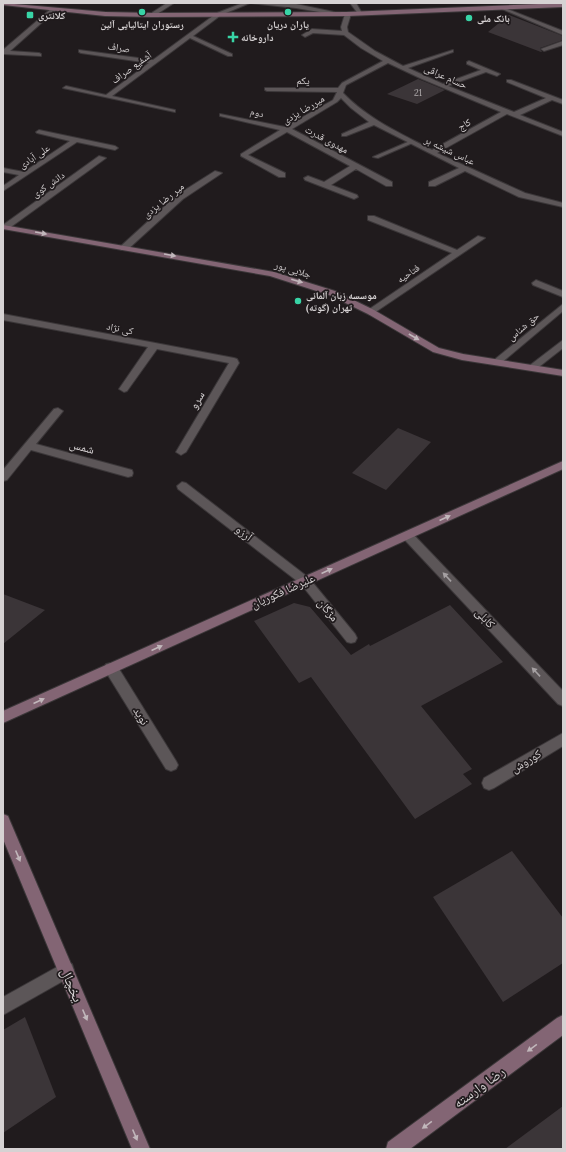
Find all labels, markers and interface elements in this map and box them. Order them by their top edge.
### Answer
marker: رستوران ایتالیایی آلین [137,7,147,17]
marker: یاران دریان [283,7,293,17]
place label: کلانتری [38,9,66,22]
marker: کلانتری [25,10,35,20]
place label: بانک ملی [477,12,510,25]
marker: بانک ملی [464,13,474,23]
place label: رستوران ایتالیایی آلین [100,18,184,31]
place label: یاران دریان [267,18,310,31]
place label: داروخانه [241,31,274,44]
marker: داروخانه [228,32,238,42]
street label: صراف [107,39,131,56]
street label: آشفیع صراف [109,48,154,86]
street label: حسام عراقی [422,61,470,93]
street label: یکم [296,74,310,88]
house number: 21 [414,87,422,98]
street label: میررضا یزدی [280,92,327,127]
street label: دوم [249,105,265,121]
street label: کاج [455,116,473,133]
street label: مهدوی قدرت [303,123,351,156]
street label: عباس شیشه بر [422,133,477,168]
street label: علی آبادی [16,141,52,172]
street label: دانش کوی [29,168,67,200]
street label: میر رضا یزدی [140,179,187,221]
one-way arrow [35,230,48,236]
one-way arrow [163,253,176,259]
street label: جلایی پور [272,258,313,281]
street label: فتاحیه [394,261,422,286]
one-way arrow [291,278,303,284]
place label: موسسه زبان آلمانی تهران (گوته) [306,289,377,314]
marker: موسسه زبان آلمانی تهران (گوته) [293,296,303,306]
street label: حق شناس [505,309,542,343]
street label: کی نژاد [105,320,134,337]
one-way arrow [408,333,420,340]
street label: سرو [185,388,208,411]
street label: شمس [68,436,96,457]
one-way arrow [439,515,451,521]
street label: آرزو [233,521,257,545]
one-way arrow [321,568,332,574]
street label: علیرضا فکوریان [248,570,317,612]
one-way arrow [443,573,452,582]
street label: مژگان [315,595,342,624]
street label: کابلی [472,604,499,631]
one-way arrow [151,645,163,651]
one-way arrow [531,667,541,677]
one-way arrow [33,698,44,704]
street label: نوید [130,704,153,728]
street label: کوروش [508,746,544,776]
one-way arrow [15,851,21,862]
street label: یخچال [57,965,87,1005]
one-way arrow [82,1010,88,1022]
one-way arrow [526,1043,537,1052]
street label: رضا وارسته [450,1062,508,1112]
one-way arrow [422,1121,433,1129]
one-way arrow [132,1130,138,1142]

